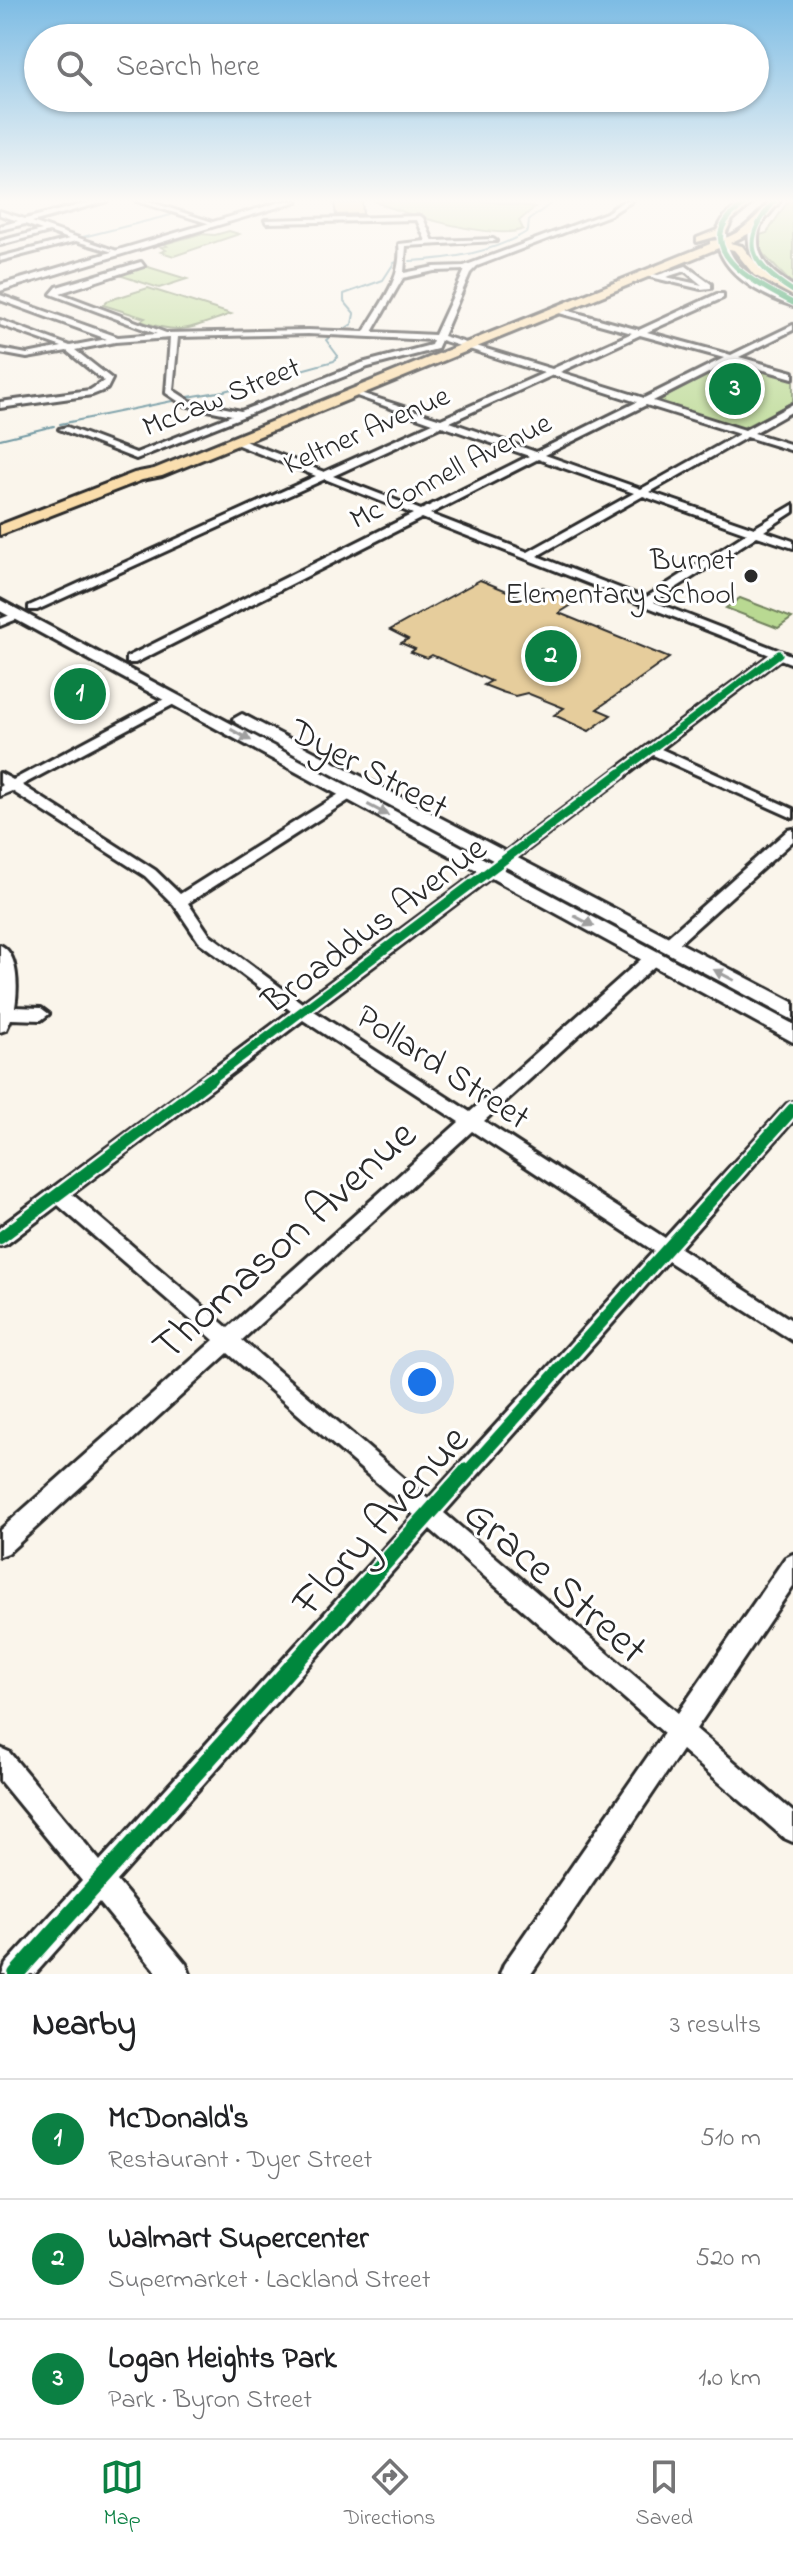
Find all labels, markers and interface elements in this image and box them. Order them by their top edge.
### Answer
search box [24,24,769,112]
icon: search [52,46,96,90]
text: Search here [116,46,260,90]
street label: McCaw Street [136,347,308,450]
pin: 3 [709,359,761,419]
street label: Keltner Avenue [277,375,458,488]
street label: Mc Connell Avenue [343,403,560,543]
place label: Burnet Elementary School [505,540,735,618]
marker: Burnet Elementary School [742,567,760,585]
pin: 2 [525,626,577,686]
pin: 1 [54,664,106,724]
street label: Dyer Street [278,706,457,835]
one-way arrow [230,728,252,742]
one-way arrow [367,803,390,817]
street label: Broaddus Avenue [251,824,500,1029]
one-way arrow [572,914,595,927]
one-way arrow [713,969,735,983]
street label: Pollard Street [344,992,539,1145]
street label: Thomason Avenue [139,1105,432,1378]
your location [402,1362,442,1402]
street label: Flory Avenue [277,1411,486,1633]
street label: Grace Street [448,1485,661,1681]
text: Nearby [32,2001,136,2051]
text: 3 results [670,2007,761,2045]
text: McDonald's [108,2098,248,2142]
text: 1 [54,2120,62,2158]
text: 510 m [700,2120,761,2158]
text: Restaurant · Dyer Street [108,2142,372,2180]
text: Walmart Supercenter [108,2218,369,2262]
text: 2 [52,2240,64,2278]
text: 520 m [695,2240,761,2278]
text: Supermarket · Lackland Street [108,2262,430,2300]
text: Logan Heights Park [108,2338,337,2382]
text: 3 [53,2360,63,2398]
text: 1.0 km [698,2360,761,2398]
text: Park · Byron Street [108,2382,312,2420]
tab: Map [100,2455,144,2535]
tab: Directions [344,2455,435,2535]
tab: Saved [636,2455,693,2535]

